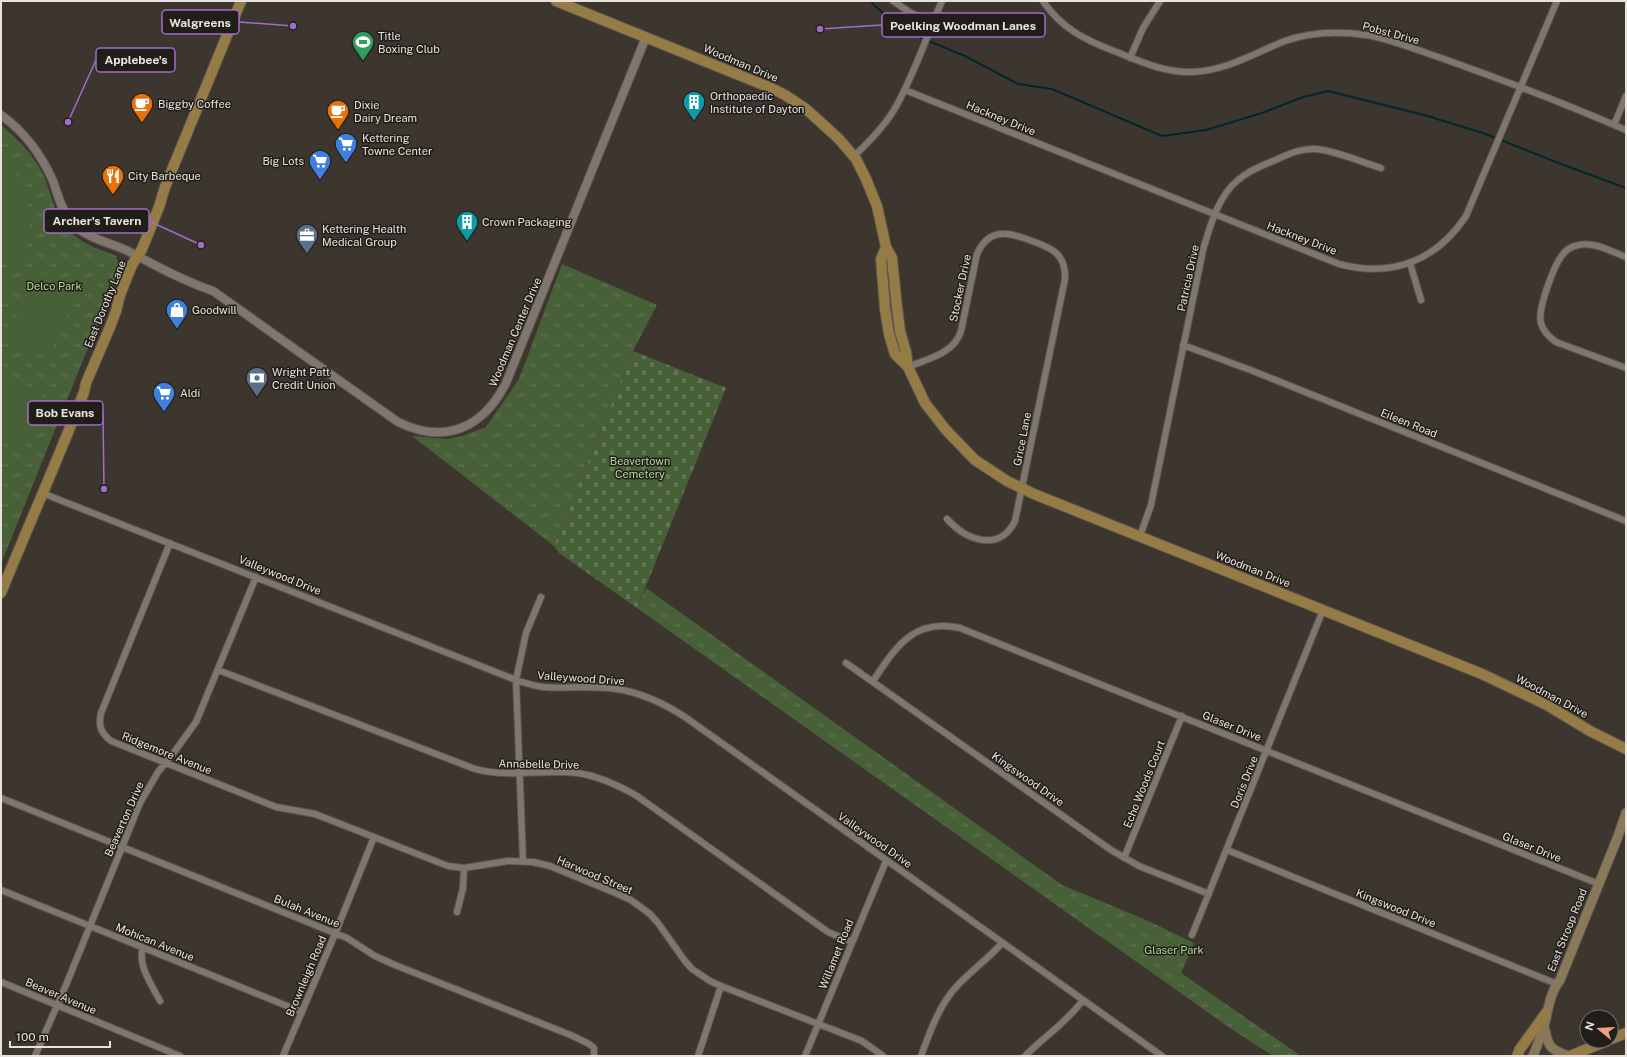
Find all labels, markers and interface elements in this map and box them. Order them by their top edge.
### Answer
callout: Walgreens [162,10,239,34]
callout: Poelking Woodman Lanes [882,13,1045,37]
text: Walgreens [169,16,231,30]
text: Poelking Woodman Lanes [890,19,1036,33]
street label: Pobst Drive [1361,20,1421,46]
sports icon: Title Boxing Club [350,29,376,62]
place label: Title Boxing Club [378,30,440,55]
street label: Woodman Drive [702,42,780,84]
callout: Applebee's [96,48,175,72]
text: Applebee's [105,53,167,67]
building icon: Orthopaedic Institute of Dayton [681,89,707,122]
place label: Orthopaedic Institute of Dayton [710,90,804,115]
cafe icon: Biggby Coffee [129,91,155,124]
place label: Biggby Coffee [158,98,231,110]
cafe icon: Dixie Dairy Dream [325,98,351,131]
place label: Dixie Dairy Dream [354,99,417,124]
street label: Hackney Drive [964,99,1038,137]
supermarket icon: Kettering Towne Center [333,131,359,164]
place label: Kettering Towne Center [362,132,432,157]
supermarket icon: Big Lots [307,148,333,181]
place label: Big Lots [262,155,304,167]
restaurant icon: City Barbeque [100,163,126,196]
place label: City Barbeque [128,170,201,182]
callout: Archer's Tavern [44,209,149,233]
building icon: Crown Packaging [454,209,480,242]
text: Archer's Tavern [53,214,141,228]
place label: Crown Packaging [482,216,572,228]
street label: Hackney Drive [1265,219,1339,257]
office icon: Kettering Health Medical Group [294,222,320,255]
place label: Kettering Health Medical Group [322,223,406,248]
street label: Patricia Drive [1175,244,1201,312]
street label: Stocker Drive [947,253,973,323]
street label: East Dorothy Lane [82,259,128,349]
street label: Woodman Center Drive [487,276,543,388]
park label: Delco Park [26,280,82,292]
shop icon: Goodwill [164,297,190,330]
place label: Goodwill [192,304,237,316]
bank icon: Wright Patt Credit Union [244,365,270,398]
place label: Wright Patt Credit Union [272,366,336,391]
supermarket icon: Aldi [151,380,177,413]
place label: Aldi [180,387,200,399]
callout: Bob Evans [28,401,103,425]
text: Bob Evans [36,406,94,420]
street label: Eileen Road [1379,406,1439,440]
street label: Grice Lane [1011,411,1033,467]
park label: Beavertown Cemetery [610,455,670,480]
street label: Woodman Drive [1214,548,1292,590]
street label: Valleywood Drive [237,553,323,597]
street label: Valleywood Drive [537,669,625,687]
street label: Woodman Drive [1514,672,1590,720]
street label: Glaser Drive [1201,709,1263,743]
street label: Ridgemore Avenue [120,729,214,777]
street label: Echo Woods Court [1121,738,1167,830]
street label: Kingswood Drive [990,750,1066,808]
street label: Doris Drive [1228,754,1260,810]
street label: Annabelle Drive [499,757,579,771]
street label: Beaverton Drive [102,780,146,858]
street label: Valleywood Drive [836,810,914,870]
street label: Glaser Drive [1501,830,1563,864]
street label: Harwood Street [555,854,635,896]
street label: Kingswood Drive [1354,886,1438,930]
street label: East Stroop Road [1545,887,1589,973]
street label: Bulah Avenue [272,892,342,930]
street label: Willamet Road [817,917,855,991]
street label: Mohican Avenue [114,921,196,963]
street label: Brownleigh Road [284,934,328,1018]
park label: Glaser Park [1144,944,1204,956]
street label: Beaver Avenue [24,976,98,1016]
north arrow [1579,1009,1619,1049]
text: N [1582,1020,1597,1032]
scale bar [10,1023,110,1049]
text: 100 m [16,1030,49,1044]

